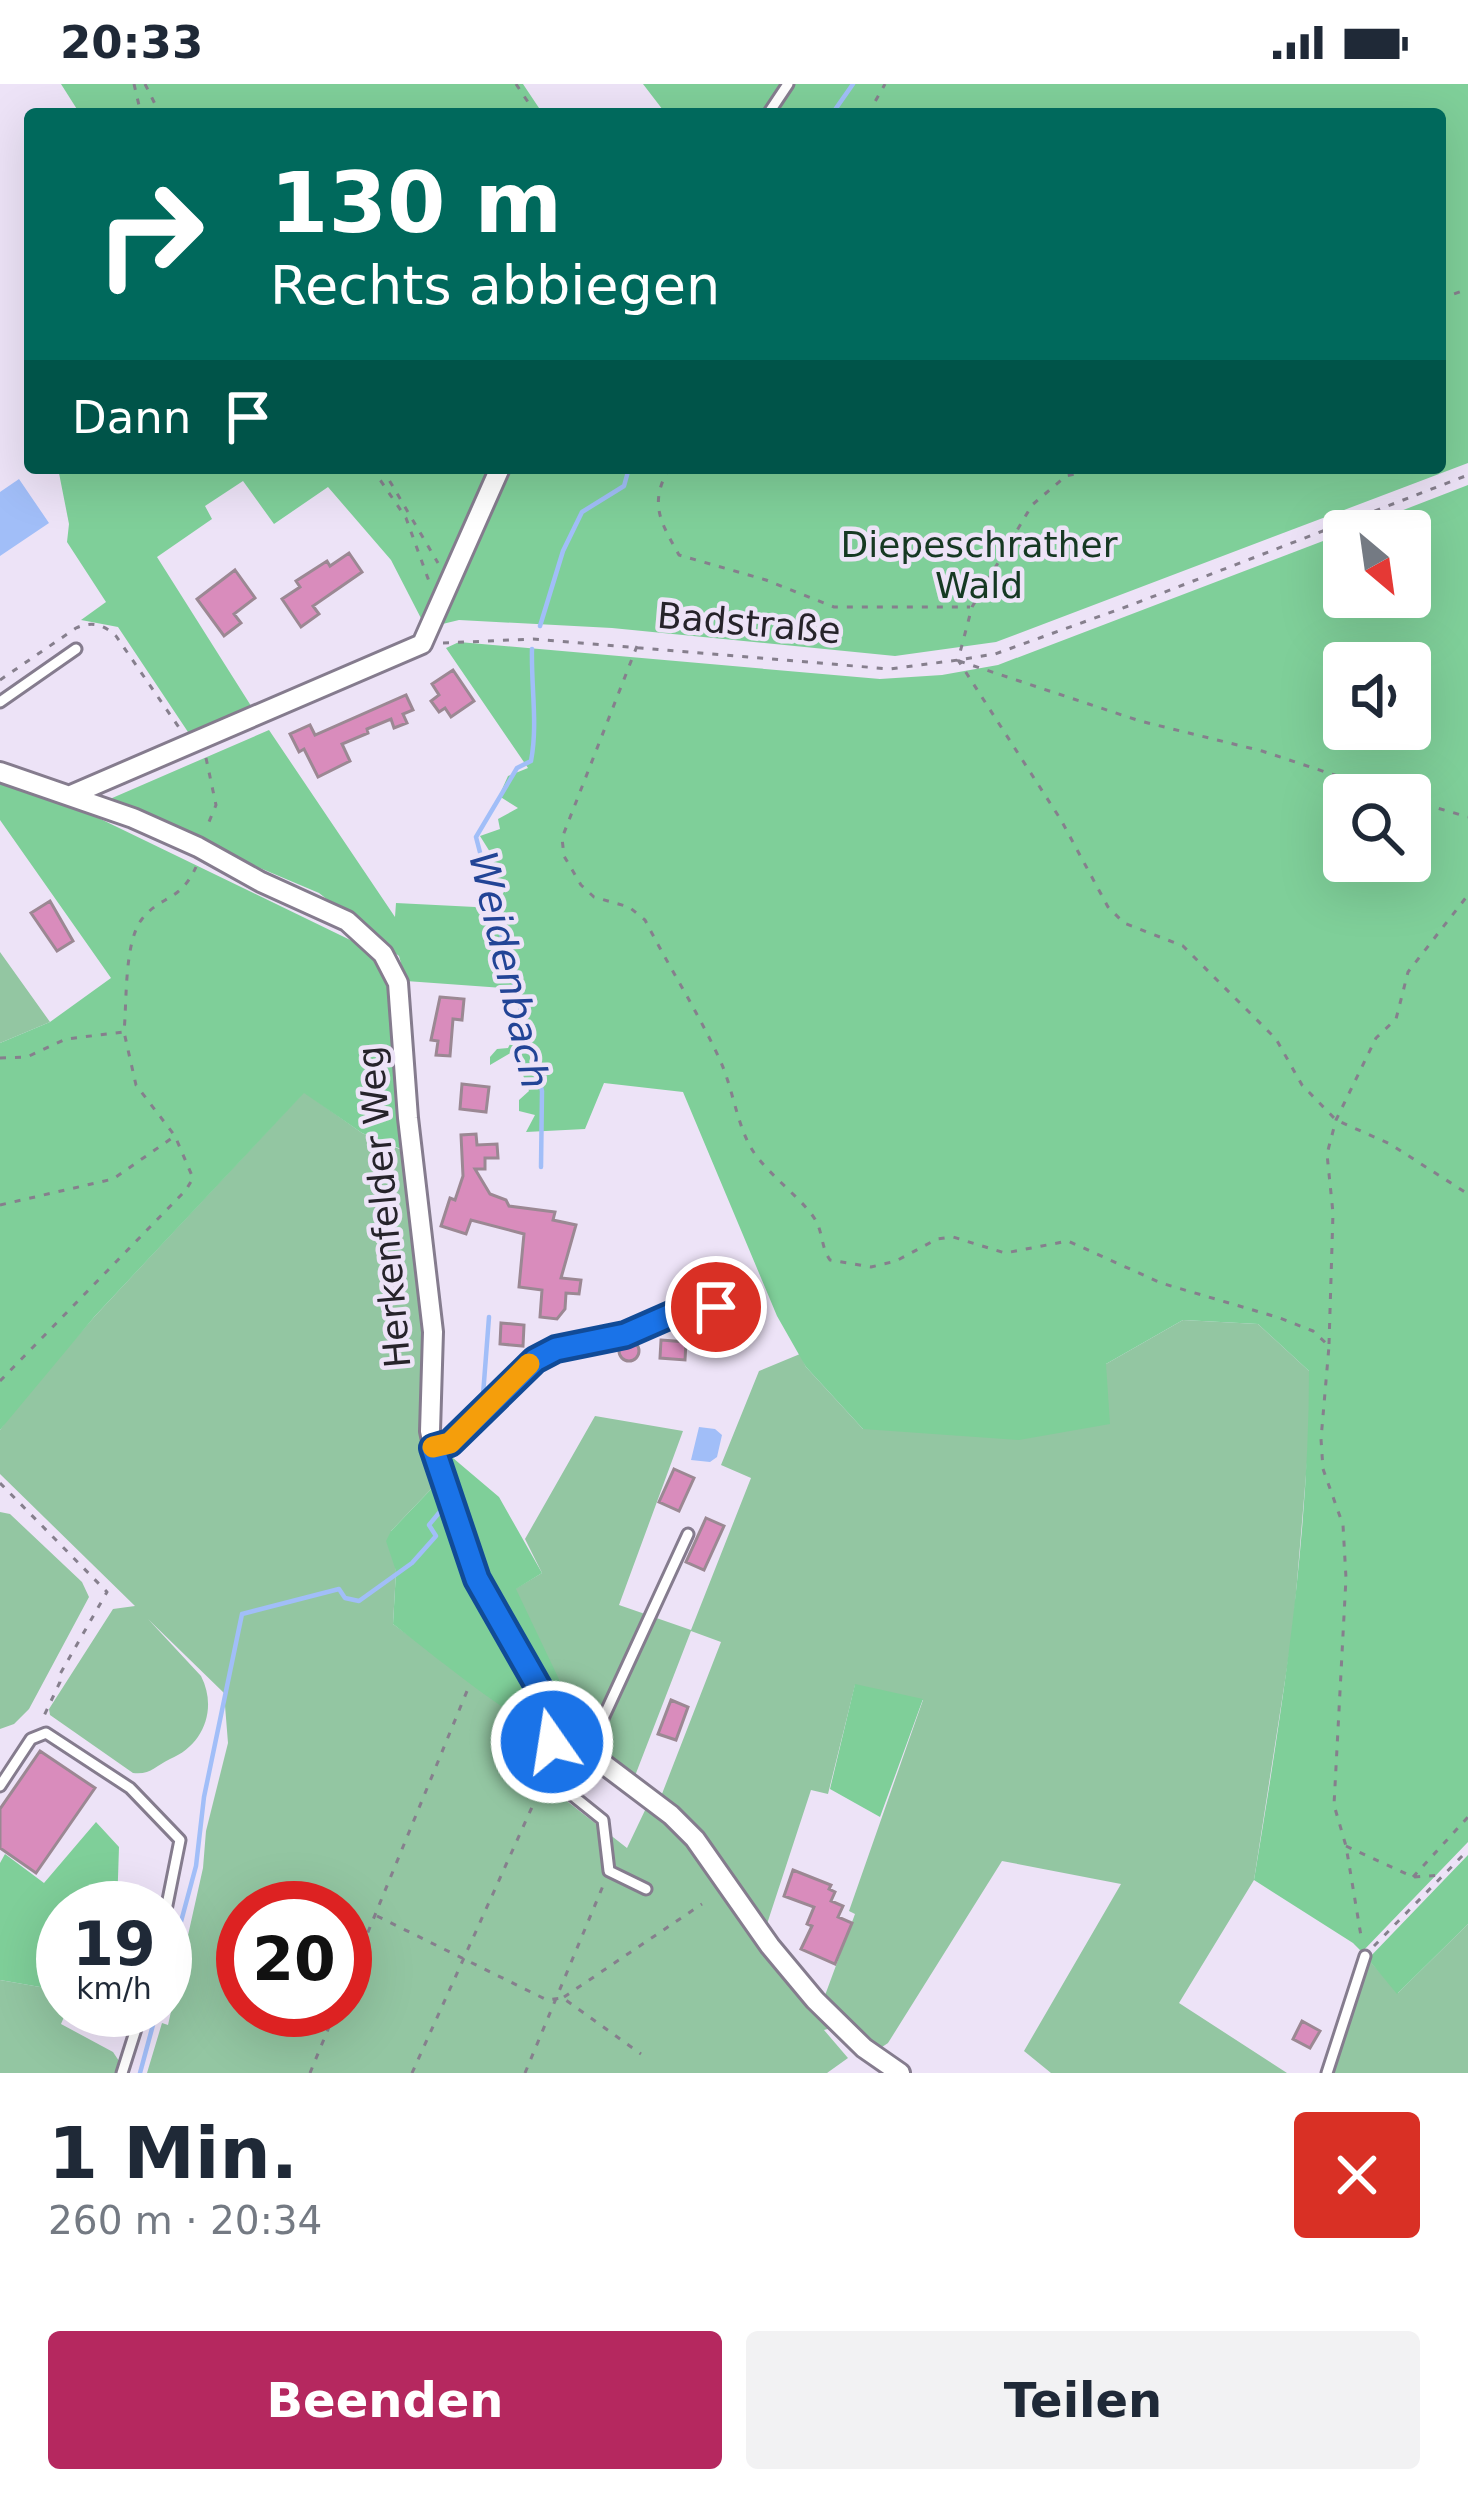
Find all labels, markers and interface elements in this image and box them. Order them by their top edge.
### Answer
text: 20:33 [60,16,203,69]
text: 130 m [270,154,562,252]
icon: right [72,156,228,312]
text: Rechts abbiegen [270,254,720,317]
icon: arrive [215,384,281,450]
text: Dann [72,391,191,444]
north arrow [1323,510,1431,618]
map controls [1323,510,1431,882]
park label: Diepeschrather Wald [841,524,1118,606]
street label: Badstraße [655,595,843,651]
button: sound [1323,642,1431,750]
button: search [1323,774,1431,882]
water label: Weidenbach [460,847,558,1093]
street label: Herkenfelder Weg [349,1044,419,1370]
pin [665,1256,767,1358]
icon: arrive [683,1274,749,1340]
position arrow [489,1679,615,1805]
speed limit sign: 20 [216,1881,372,2037]
text: 19 [72,1909,156,1979]
text: km/h [76,1971,152,2006]
text: 1 Min. [48,2111,298,2195]
button: close [1294,2112,1420,2238]
text: 260 m · 20:34 [48,2198,322,2243]
button: Beenden [48,2331,722,2469]
button: Teilen [746,2331,1420,2469]

